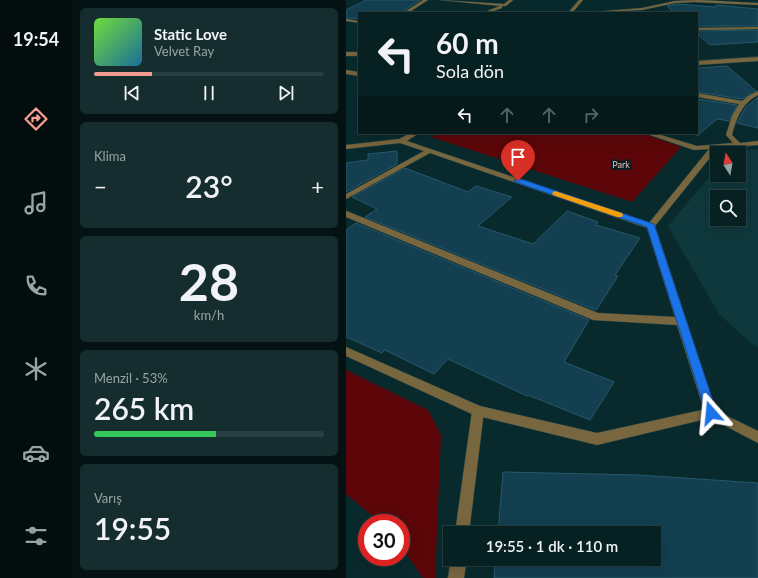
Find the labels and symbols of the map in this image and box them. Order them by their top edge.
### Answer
pin [501,140,535,181]
north arrow [710,146,746,182]
park label: Park [612,159,630,170]
position arrow [690,392,732,434]
speed limit sign: 30 [358,514,410,566]

